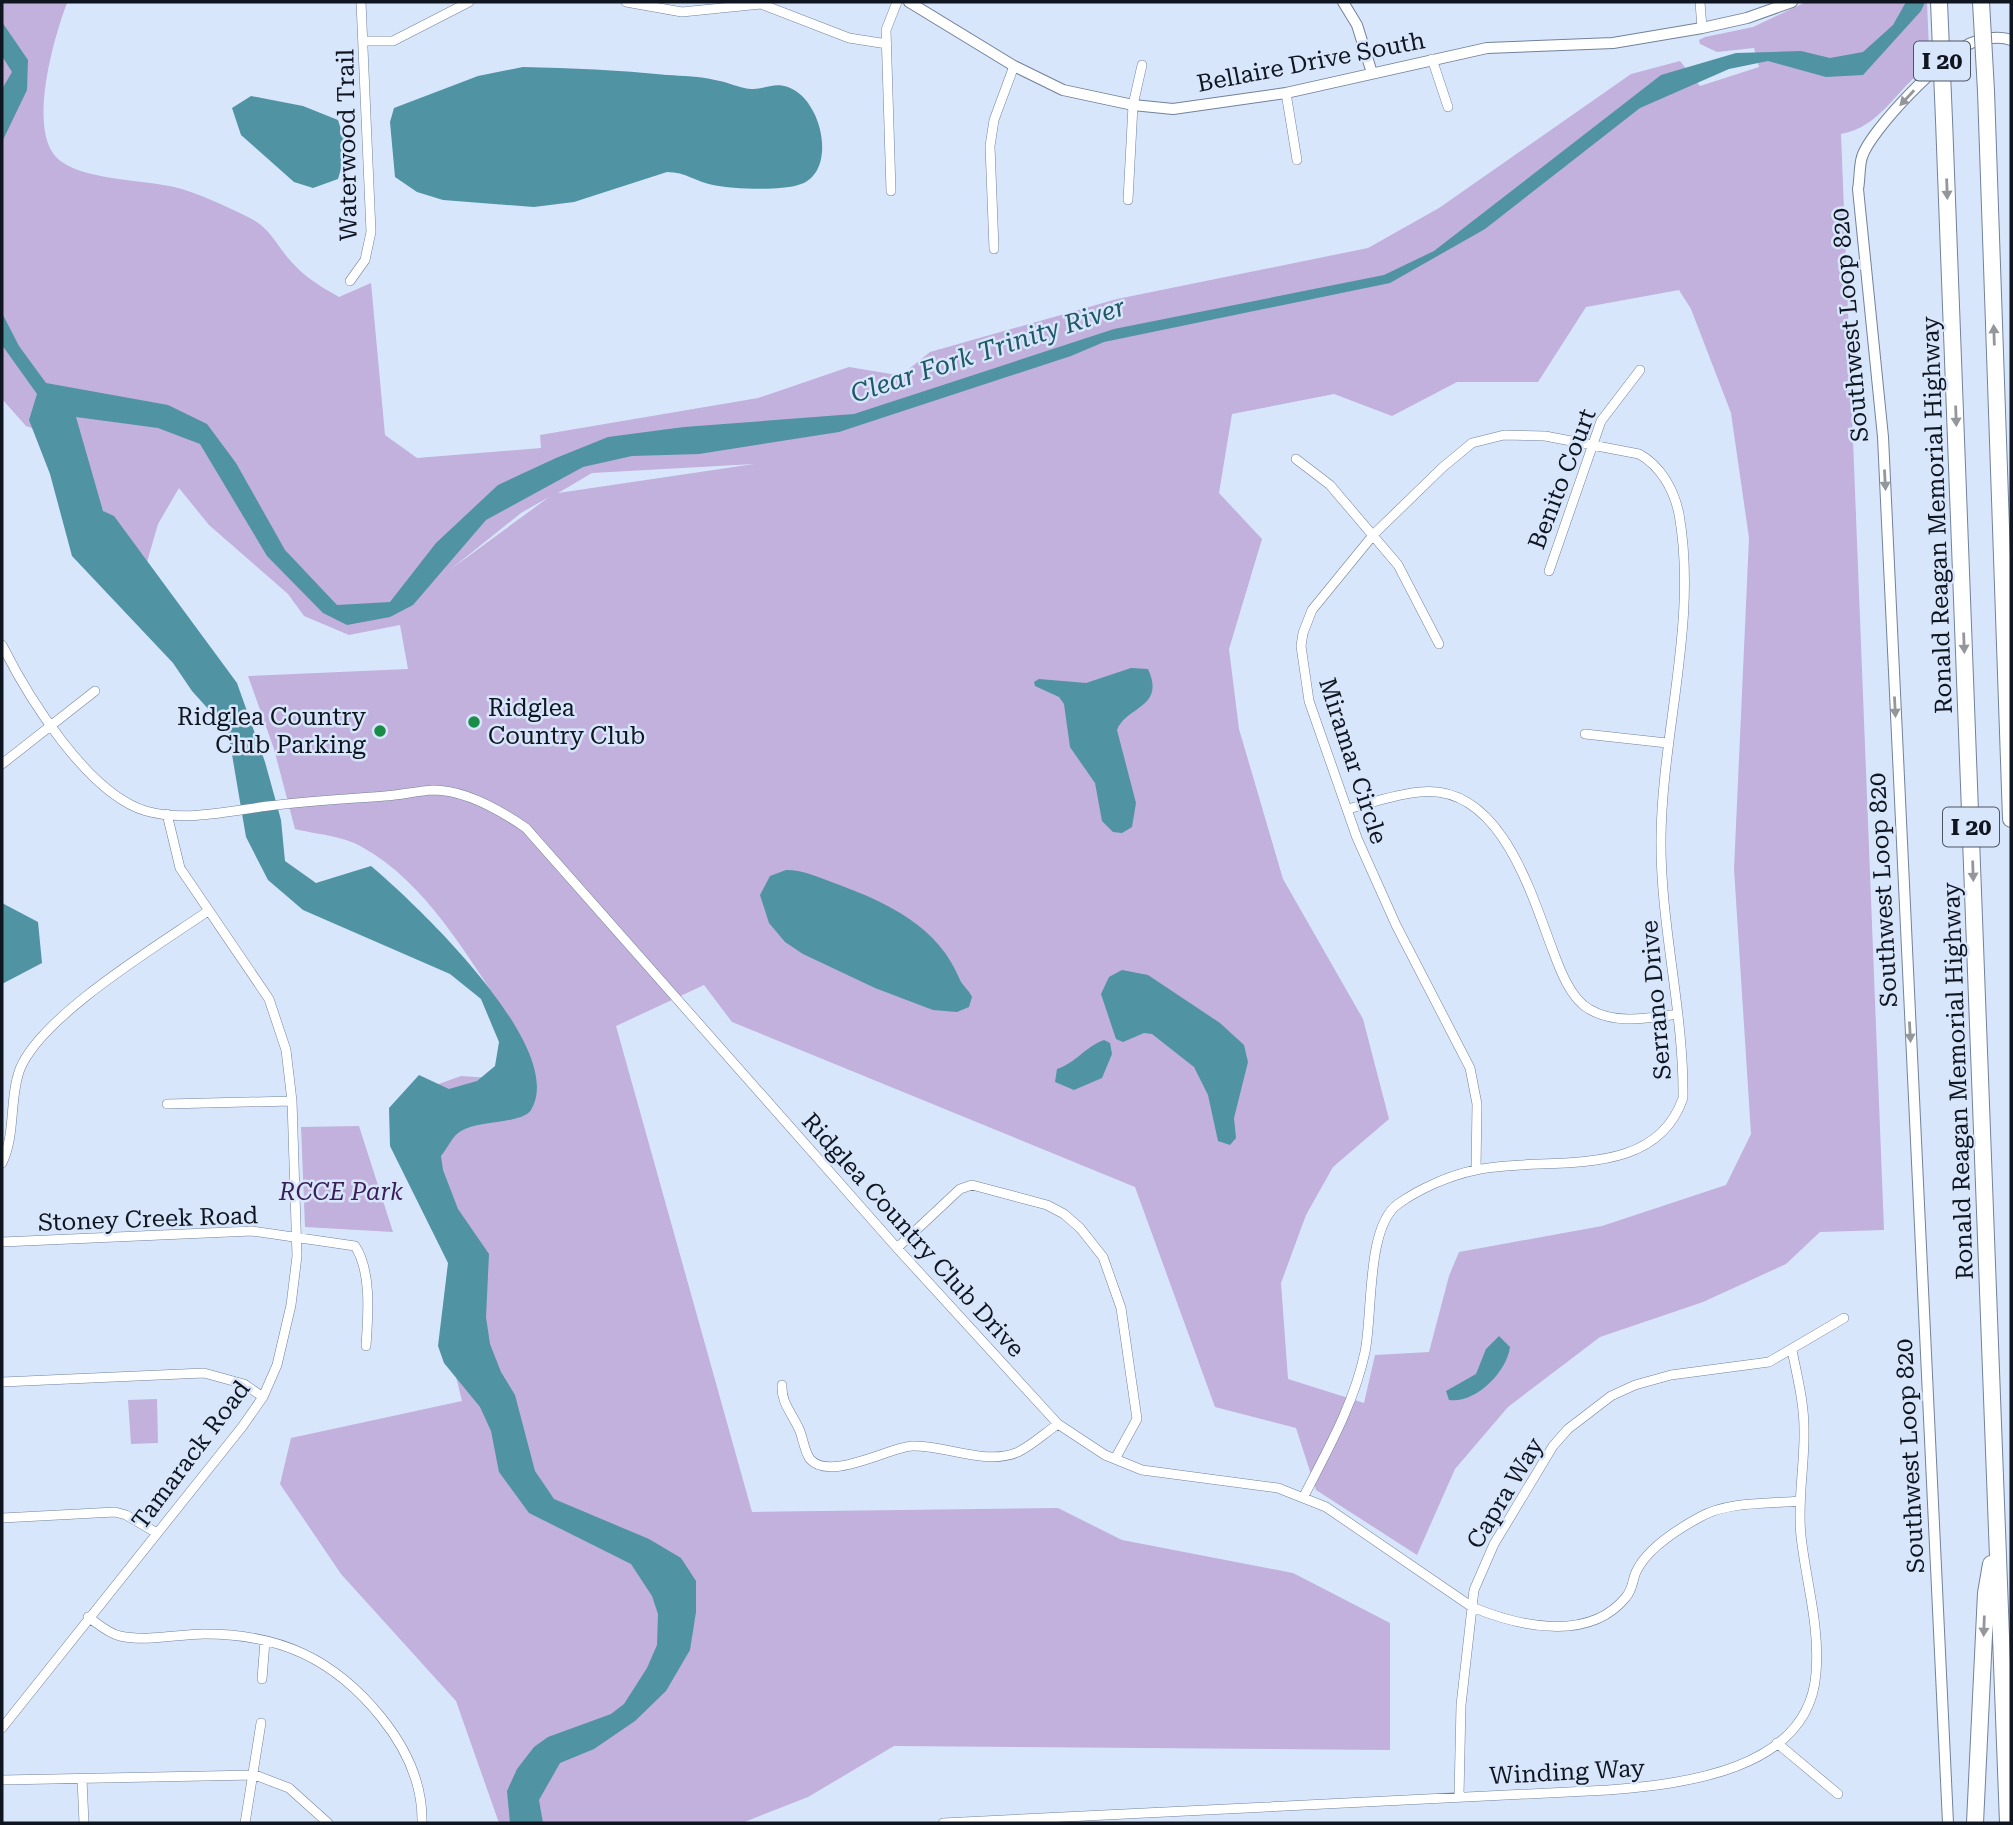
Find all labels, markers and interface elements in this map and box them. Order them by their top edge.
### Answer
street label: Bellaire Drive South [1195,26,1427,98]
road number: I 20 [1914,41,1970,80]
street label: Waterwood Trail [331,49,363,241]
one-way arrow [1899,89,1915,107]
one-way arrow [1942,178,1953,200]
street label: Southwest Loop 820 [1826,207,1874,443]
water label: Clear Fork Trinity River [847,291,1129,409]
street label: Ronald Reagan Memorial Highway [1916,315,1958,714]
one-way arrow [1989,324,2000,346]
street label: Benito Court [1522,405,1602,553]
one-way arrow [1950,405,1961,427]
one-way arrow [1879,469,1890,491]
one-way arrow [1959,632,1970,654]
street label: Miramar Circle [1313,675,1393,847]
place label: Ridglea Country Club [488,694,645,750]
one-way arrow [1890,696,1901,718]
place label: Ridglea Country Club Parking [177,703,367,759]
marker: Ridglea Country Club [466,714,482,730]
marker: Ridglea Country Club Parking [372,723,388,739]
street label: Southwest Loop 820 [1863,772,1903,1008]
road number: I 20 [1943,807,1999,846]
one-way arrow [1967,860,1978,882]
street label: Ronald Reagan Memorial Highway [1937,881,1979,1280]
street label: Serrano Drive [1635,919,1677,1081]
one-way arrow [1905,1021,1916,1043]
street label: Ridglea Country Club Drive [796,1107,1030,1363]
park label: RCCE Park [278,1178,403,1206]
street label: Stoney Creek Road [37,1201,259,1237]
street label: Southwest Loop 820 [1890,1338,1930,1574]
street label: Tamarack Road [126,1375,256,1535]
street label: Capra Way [1461,1432,1549,1554]
one-way arrow [1979,1615,1990,1637]
street label: Winding Way [1489,1754,1646,1790]

